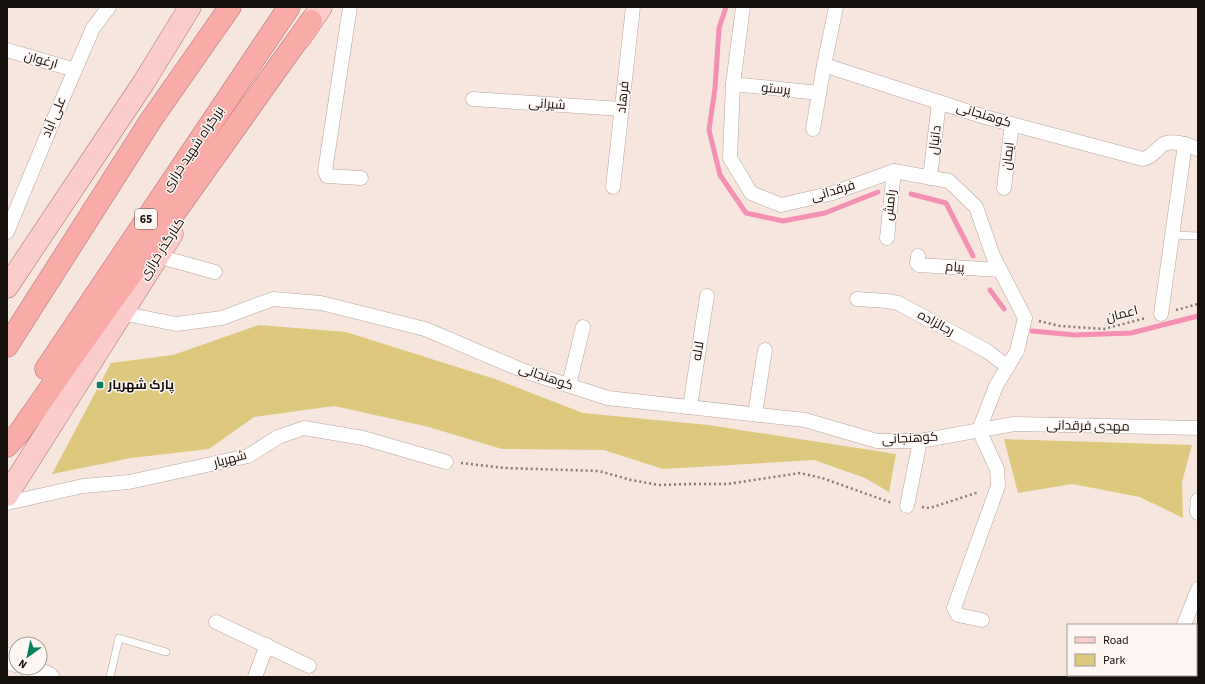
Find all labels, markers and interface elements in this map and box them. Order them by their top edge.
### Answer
street label: ارغوان [22,47,60,73]
street label: پرستو [760,79,792,100]
street label: فرهاد [612,80,634,114]
street label: علی آباد [37,94,71,140]
street label: شیرانی [528,94,566,114]
street label: کوهنجانی [954,98,1014,132]
street label: بزرگراه شهید خرازی [158,103,228,195]
street label: دانیال [924,124,946,156]
street label: ایمان [997,141,1019,171]
street label: فرقدانی [809,176,857,206]
street label: رامش [879,188,901,222]
road number: 65 [135,209,157,229]
street label: کنارگذر خرازی [135,214,189,284]
street label: پیام [945,257,966,277]
street label: اعمان [1104,301,1140,327]
street label: رجالزاده [914,306,958,340]
street label: لاله [688,340,708,362]
street label: کوهنجانی [516,359,576,395]
place label: پارک شهریار [107,376,174,394]
marker: پارک شهریار [95,380,105,390]
street label: مهدی فرقدانی [1046,416,1130,436]
street label: کوهنجانی [881,428,939,448]
street label: شهریار [210,446,249,472]
legend [1067,624,1197,676]
text: Road [1103,632,1129,649]
north arrow [8,636,48,676]
text: Park [1103,652,1125,669]
text: N [16,656,30,672]

